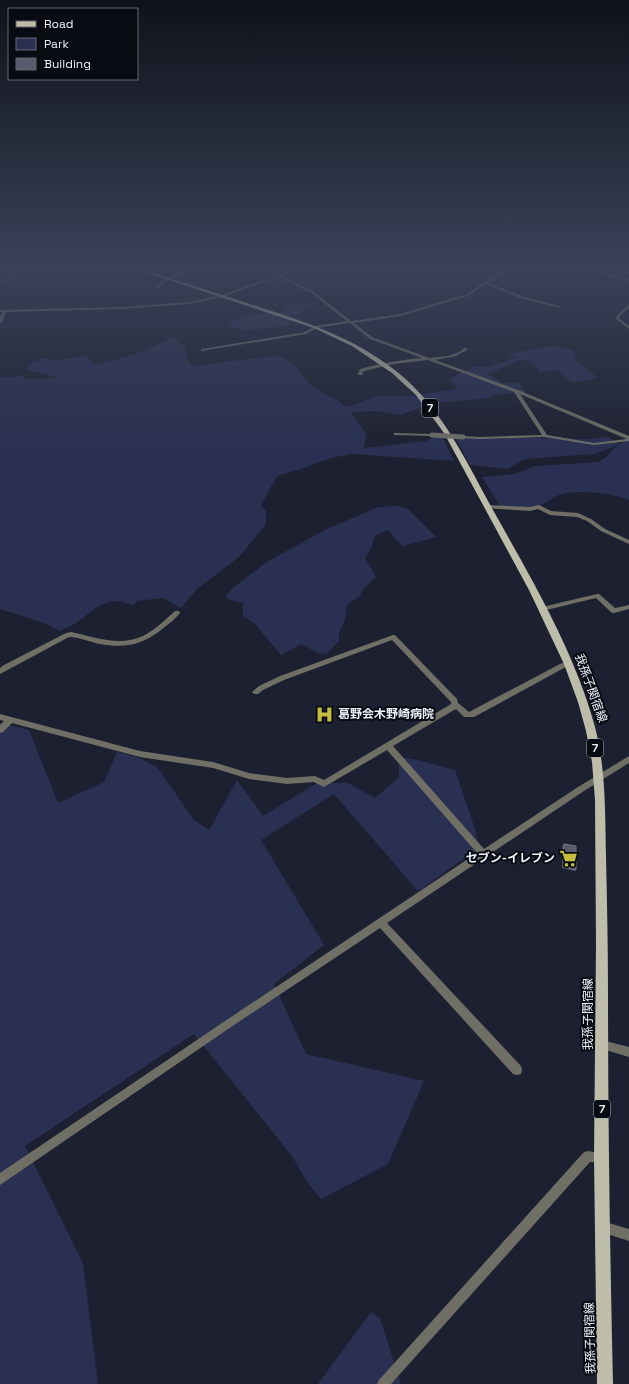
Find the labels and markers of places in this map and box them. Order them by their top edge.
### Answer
hospital icon: 葛野会木野崎病院 [315,704,335,724]
place label: 葛野会木野崎病院 [338,706,434,722]
supermarket icon: セブン-イレブン [558,848,578,868]
place label: セブン-イレブン [466,850,555,866]

